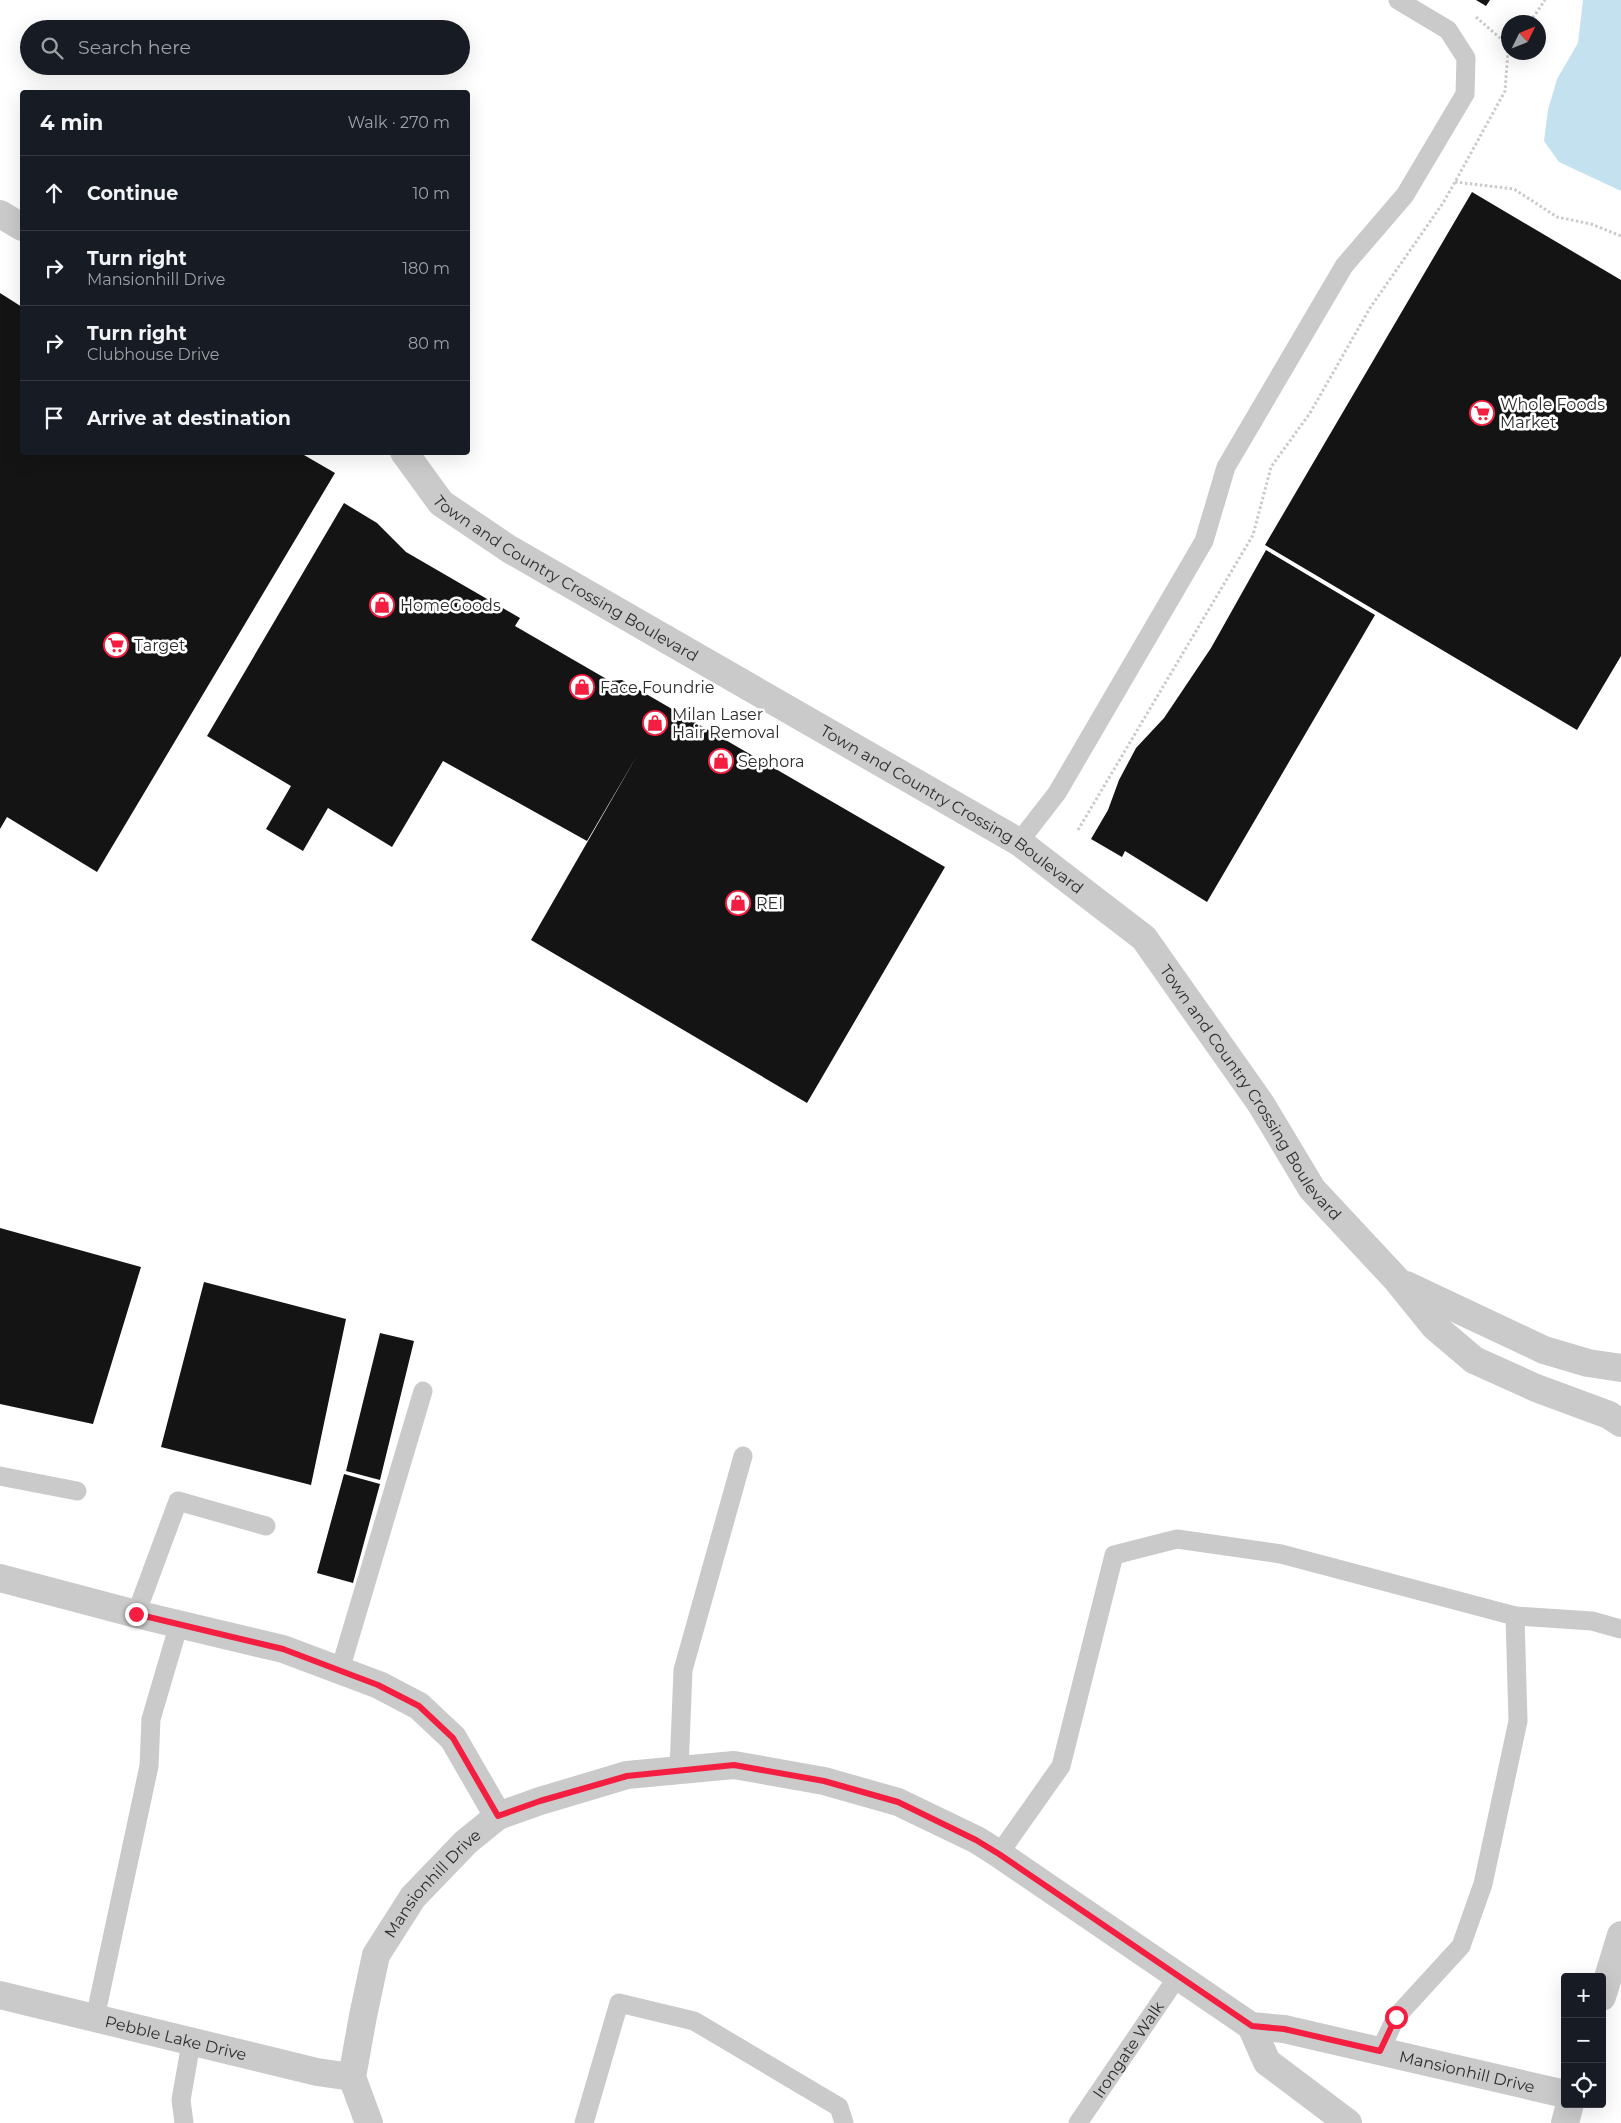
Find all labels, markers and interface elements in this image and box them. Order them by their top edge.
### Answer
north arrow [1501,15,1546,60]
search box [20,20,470,75]
icon: search [38,34,66,62]
text: Search here [78,36,191,59]
text: 4 min [40,110,103,135]
text: Walk · 270 m [347,113,450,132]
icon: ahead [40,179,68,207]
text: Continue [87,182,178,205]
text: 10 m [412,184,450,203]
text: Turn right [87,247,187,270]
icon: right [40,254,68,282]
text: 180 m [402,259,450,278]
text: Mansionhill Drive [87,270,225,289]
text: Turn right [87,322,187,345]
icon: right [40,329,68,357]
text: 80 m [408,334,450,353]
text: Clubhouse Drive [87,345,219,364]
place label: Whole Foods Market [1500,395,1605,432]
supermarket icon: Whole Foods Market [1469,400,1495,426]
icon: arrive [40,404,68,432]
text: Arrive at destination [87,407,291,430]
street label: Town and Country Crossing Boulevard [429,492,702,665]
shop icon: HomeGoods [369,592,395,618]
place label: HomeGoods [400,596,501,615]
supermarket icon: Target [103,632,129,658]
place label: Target [134,636,186,655]
shop icon: Face Foundrie [569,674,595,700]
place label: Face Foundrie [600,678,715,697]
place label: Milan Laser Hair Removal [672,705,779,742]
shop icon: Milan Laser Hair Removal [642,710,668,736]
street label: Town and Country Crossing Boulevard [817,721,1087,898]
shop icon: Sephora [708,748,734,774]
place label: Sephora [738,752,804,771]
shop icon: REI [725,890,751,916]
place label: REI [756,894,783,913]
street label: Town and Country Crossing Boulevard [1156,961,1346,1224]
route end [125,1603,148,1626]
street label: Mansionhill Drive [380,1825,484,1941]
map controls [1561,1973,1606,2108]
button: + [1561,1973,1606,2018]
street label: Irongate Walk [1089,1997,1168,2101]
route start [1385,2006,1408,2029]
street label: Pebble Lake Drive [103,2011,248,2064]
button: − [1561,2018,1606,2063]
street label: Mansionhill Drive [1398,2047,1537,2096]
button: locate [1561,2063,1606,2108]

